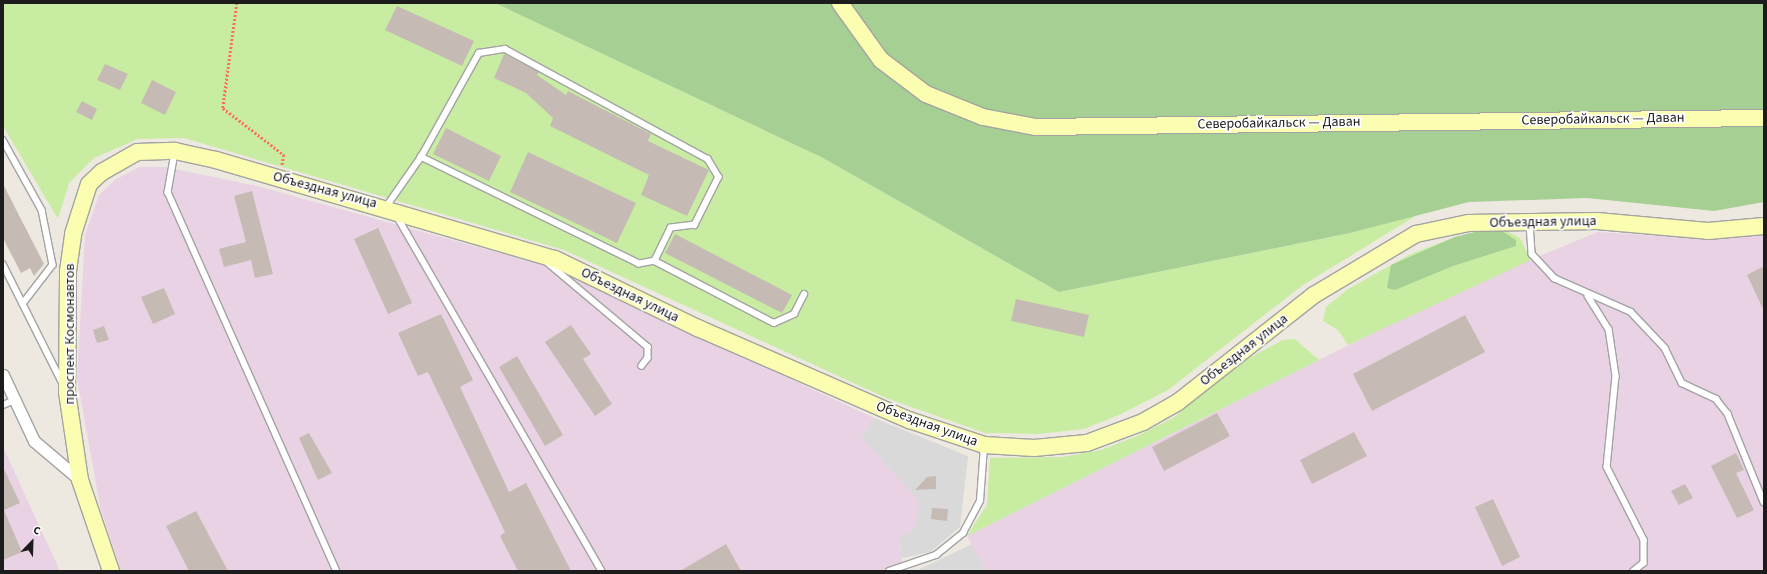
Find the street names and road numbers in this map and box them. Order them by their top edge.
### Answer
street label: Северобайкальск — Даван [1521,109,1685,129]
street label: Северобайкальск — Даван [1197,113,1361,133]
street label: Объездная улица [271,168,379,212]
street label: Объездная улица [1489,213,1597,231]
street label: проспект Космонавтов [62,263,78,405]
street label: Объездная улица [578,264,682,326]
street label: Объездная улица [1197,310,1291,390]
street label: Объездная улица [874,398,980,450]

